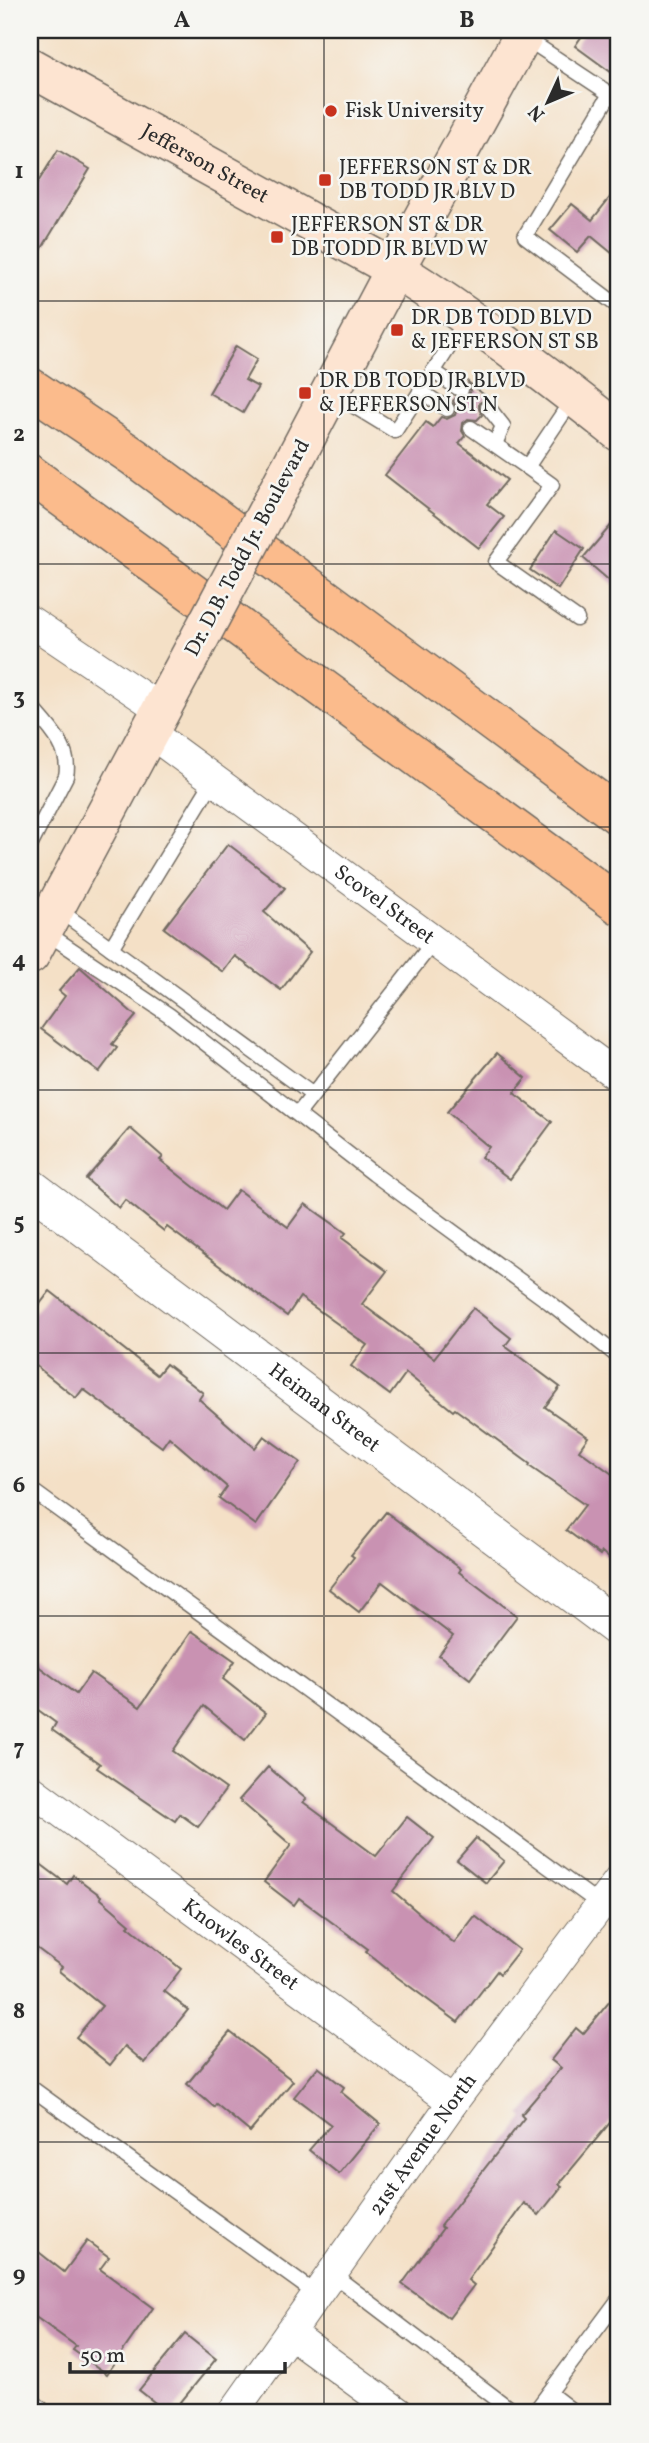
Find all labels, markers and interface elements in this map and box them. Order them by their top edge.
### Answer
text: A [174,5,190,37]
text: B [459,5,475,37]
north arrow [512,66,582,136]
place label: Fisk University [345,97,484,126]
text: N [523,98,551,126]
marker: Fisk University [323,103,339,119]
street label: Jefferson Street [136,117,274,211]
place label: JEFFERSON ST & DR DB TODD JR BLV D [339,154,532,207]
text: 1 [14,156,24,188]
marker: JEFFERSON ST & DR DB TODD JR BLV D [317,172,333,188]
place label: JEFFERSON ST & DR DB TODD JR BLVD W [291,211,488,264]
marker: JEFFERSON ST & DR DB TODD JR BLVD W [269,229,285,245]
place label: DR DB TODD BLVD & JEFFERSON ST SB [411,304,599,357]
marker: DR DB TODD BLVD & JEFFERSON ST SB [389,322,405,338]
place label: DR DB TODD JR BLVD & JEFFERSON ST N [319,367,525,420]
marker: DR DB TODD JR BLVD & JEFFERSON ST N [297,385,313,401]
text: 2 [13,419,25,451]
street label: Dr. D.B. Todd Jr. Boulevard [178,434,318,662]
text: 3 [13,682,25,714]
street label: Scovel Street [328,858,441,952]
text: 4 [12,945,26,977]
text: 5 [13,1207,25,1239]
street label: Heiman Street [262,1356,386,1459]
text: 6 [13,1470,25,1502]
text: 7 [14,1733,25,1765]
street label: Knowles Street [176,1892,305,1998]
text: 8 [13,1996,25,2028]
street label: 21st Avenue North [363,2067,484,2222]
text: 9 [13,2259,25,2291]
scale bar [70,2331,285,2375]
text: 50 m [80,2342,125,2371]

